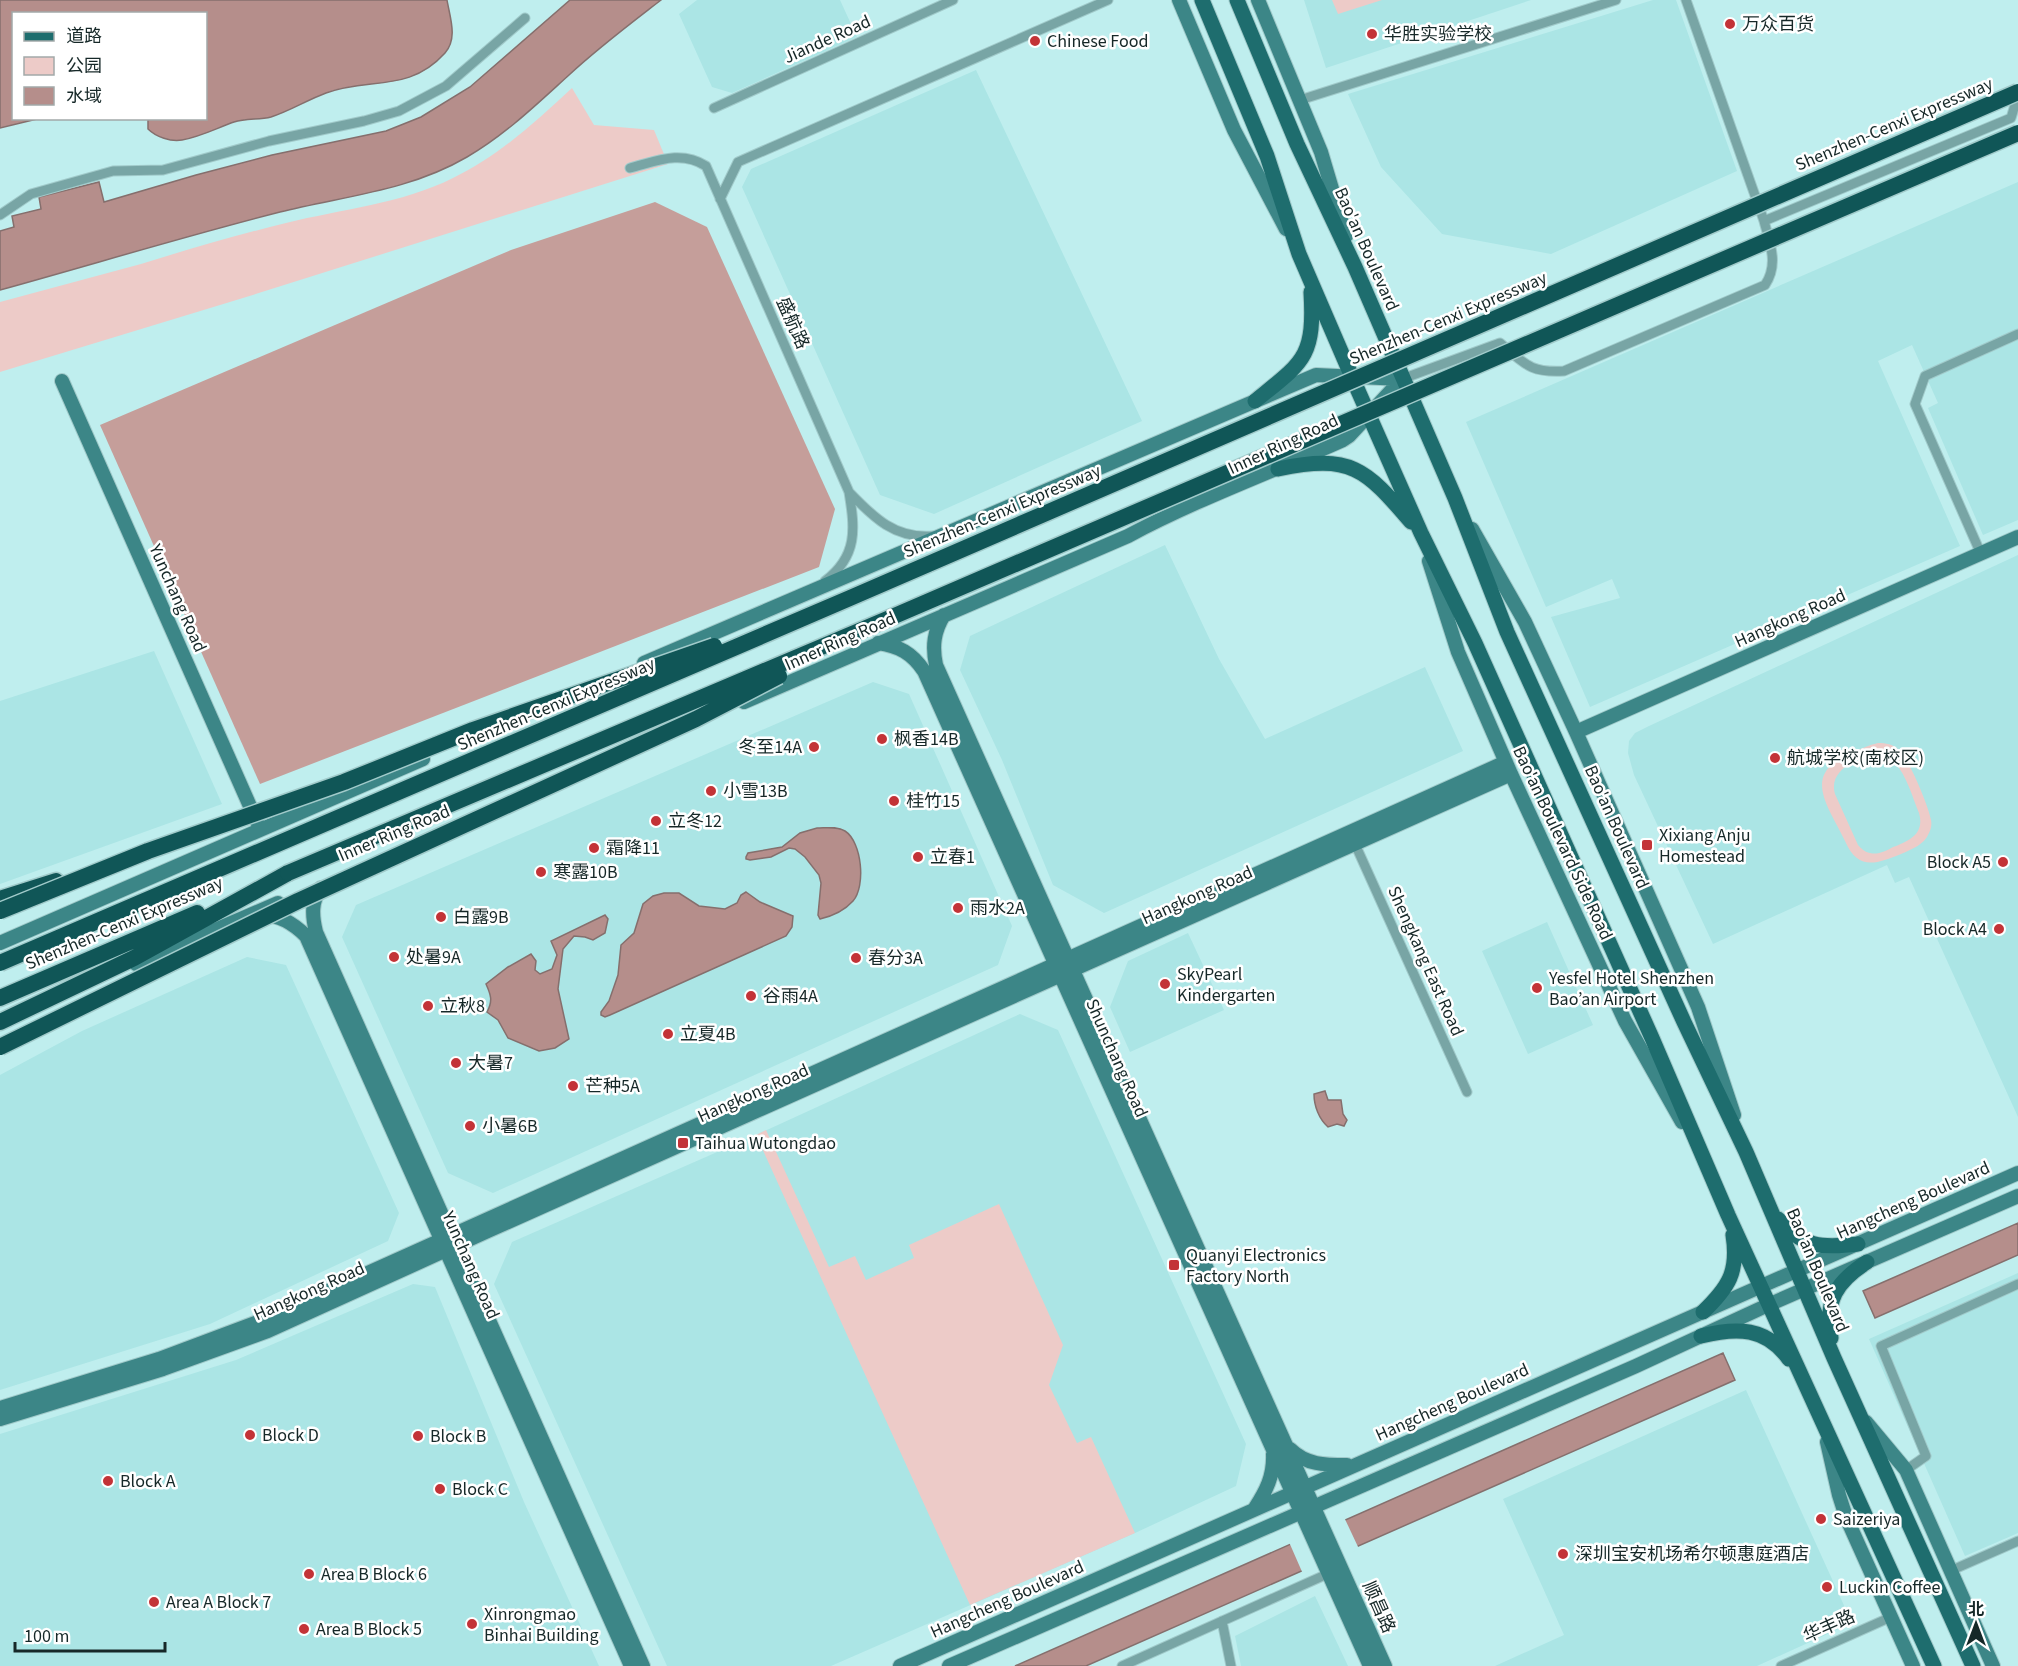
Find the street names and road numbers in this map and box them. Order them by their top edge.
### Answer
street label: Jiande Road [780,9,875,70]
street label: Shenzhen-Cenxi Expressway [1792,71,1997,177]
street label: Bao'an Boulevard [1328,183,1405,315]
street label: Shenzhen-Cenxi Expressway [1346,265,1551,371]
street label: 盛航路 [770,293,815,353]
street label: Inner Ring Road [1224,408,1342,481]
street label: Shenzhen-Cenxi Expressway [900,458,1105,564]
street label: Yunchang Road [142,539,213,656]
street label: Hangkong Road [1731,583,1850,654]
street label: Inner Ring Road [781,606,900,677]
street label: Shenzhen-Cenxi Expressway [454,651,659,757]
street label: Bao'an Boulevard Side Road [1507,742,1619,944]
street label: Bao'an Boulevard [1578,761,1655,893]
street label: Inner Ring Road [335,799,454,868]
street label: Hangkong Road [1138,860,1257,931]
street label: Shenzhen-Cenxi Expressway [22,870,227,976]
street label: Shengkang East Road [1381,882,1470,1040]
street label: Shunchang Road [1079,995,1154,1121]
street label: Hangkong Road [694,1058,813,1129]
street label: Hangcheng Boulevard [1832,1155,1994,1246]
street label: Bao'an Boulevard [1780,1204,1855,1336]
street label: Yunchang Road [435,1206,506,1323]
street label: Hangkong Road [250,1256,369,1327]
street label: Hangcheng Boulevard [1371,1357,1533,1448]
street label: Hangcheng Boulevard [926,1554,1088,1645]
street label: 顺昌路 [1356,1577,1401,1637]
street label: 华丰路 [1799,1604,1859,1649]

